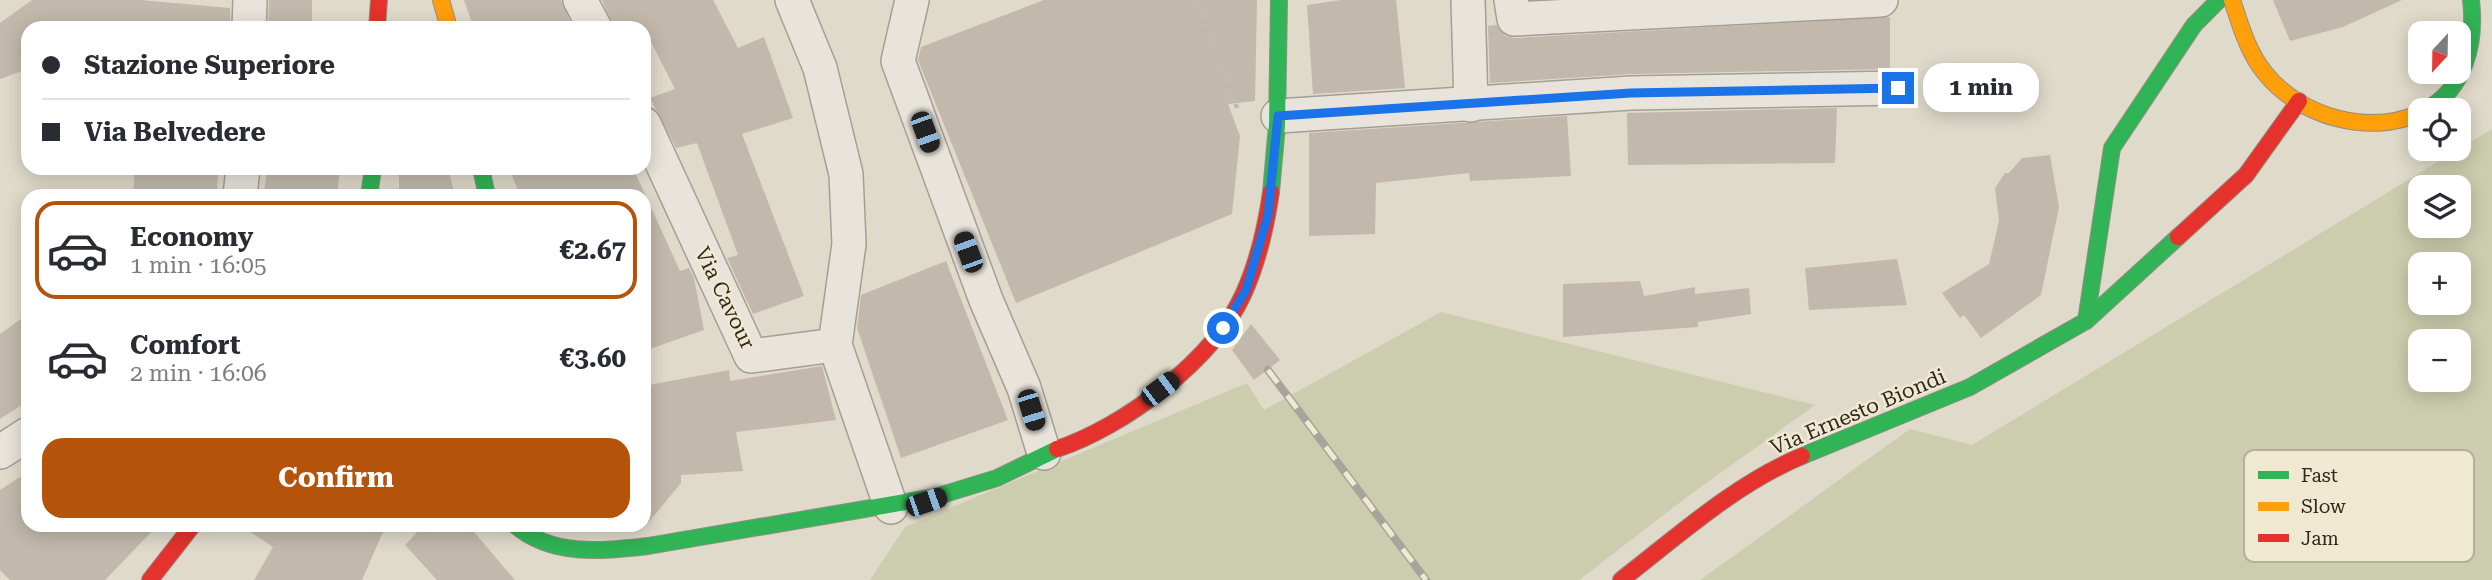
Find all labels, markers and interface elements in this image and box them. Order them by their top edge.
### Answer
north arrow [2408,21,2471,84]
map controls [2408,21,2471,392]
text: Stazione Superiore [84,50,335,80]
callout: 1 min [1923,64,2038,112]
route end [1882,72,1914,104]
text: 1 min [1949,74,2013,101]
button: locate [2408,98,2471,161]
car [908,109,943,155]
text: Via Belvedere [84,117,266,147]
button: layers [2408,175,2471,238]
icon: car [46,219,109,282]
text: Economy [130,222,253,252]
car [951,229,986,275]
text: €2.67 [560,235,626,265]
street label: Via Cavour [690,243,760,353]
text: 1 min · 16:05 [130,252,267,279]
button: + [2408,252,2471,315]
route start [1207,312,1239,344]
icon: car [46,327,109,390]
button: − [2408,329,2471,392]
text: Comfort [130,330,240,360]
text: €3.60 [560,343,626,373]
text: 2 min · 16:06 [130,360,267,387]
street label: Via Ernesto Biondi [1767,364,1950,460]
car [1137,368,1184,410]
car [1015,387,1048,433]
button: Confirm [42,438,630,518]
legend [2244,450,2474,562]
text: Fast [2301,464,2338,487]
car [903,485,950,519]
text: Slow [2301,495,2346,518]
text: Jam [2301,527,2339,550]

